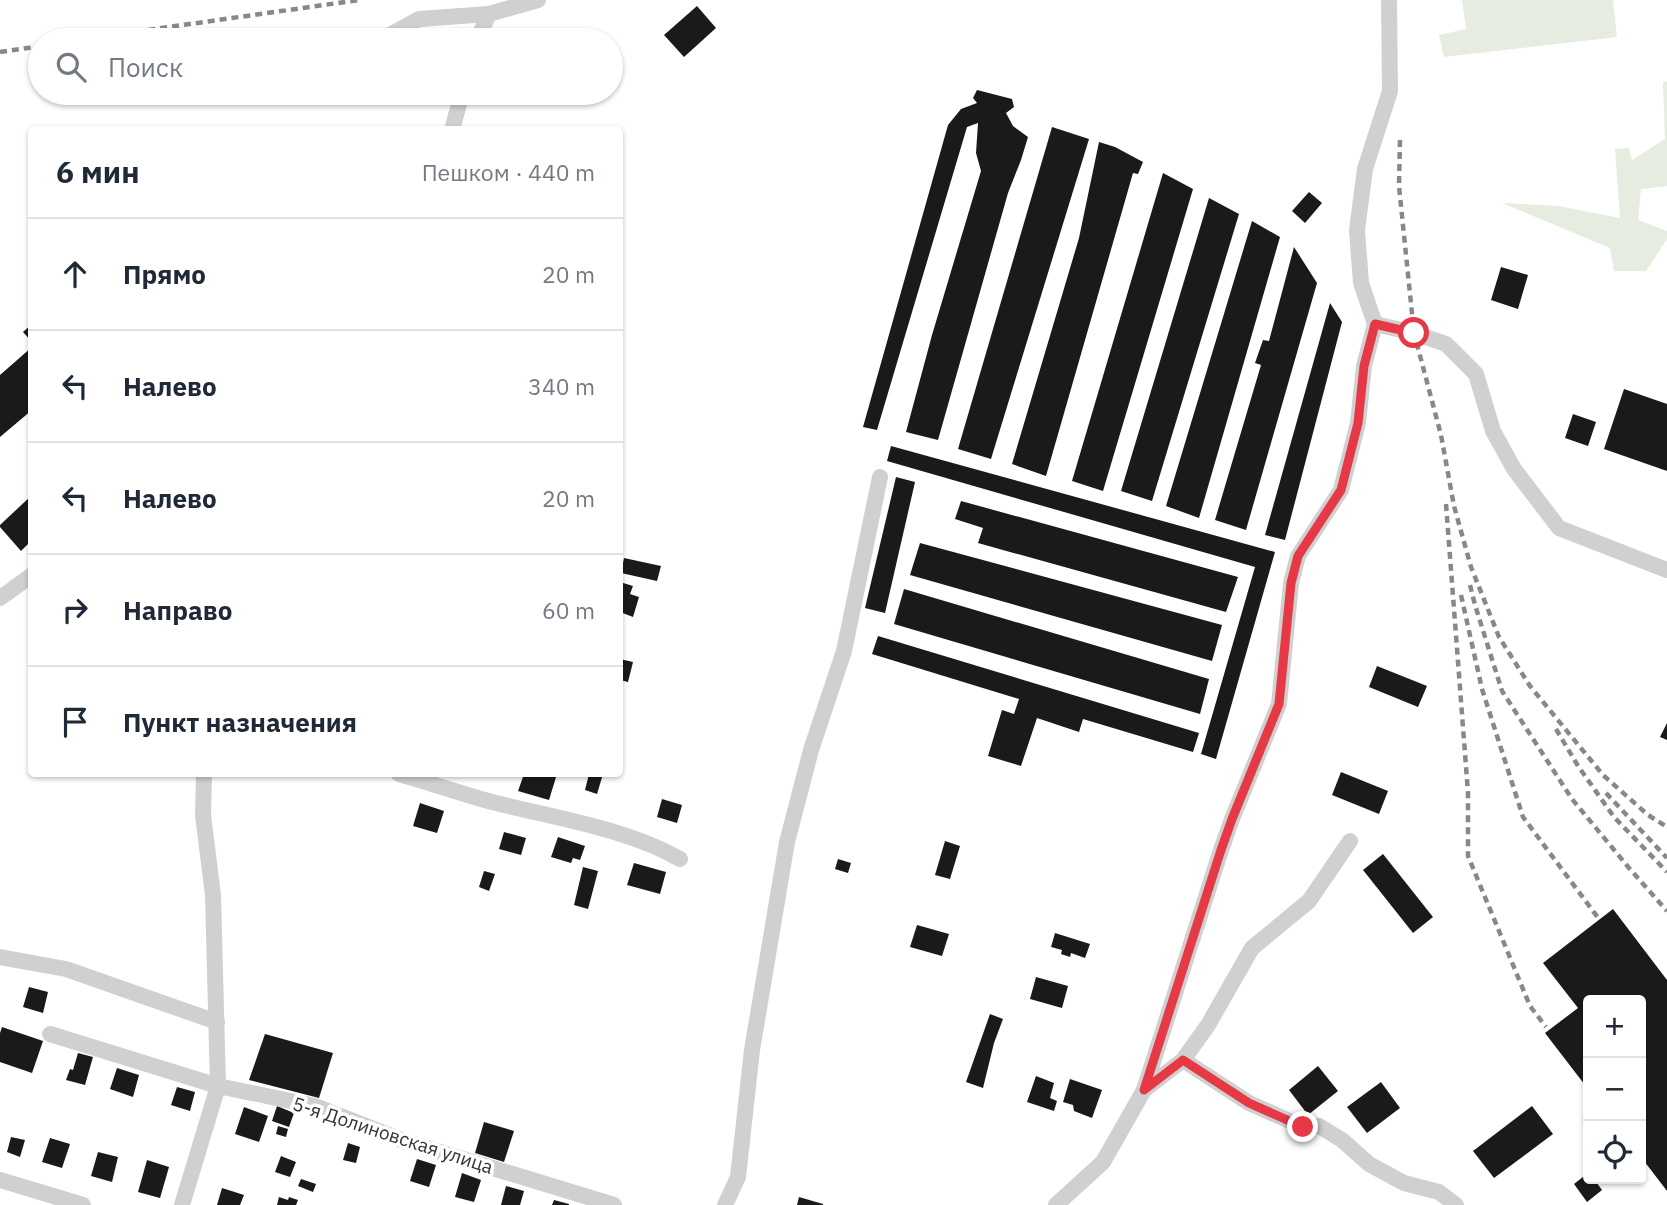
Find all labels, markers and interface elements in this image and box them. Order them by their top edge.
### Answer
search box [28,28,623,105]
icon: search [52,48,90,86]
text: Поиск [108,50,183,84]
text: 6 мин [56,152,140,191]
text: Пешком · 440 m [422,157,595,187]
icon: ahead [56,255,94,293]
text: Прямо [123,257,206,291]
text: 20 m [542,259,595,289]
route start [1398,317,1429,348]
icon: left [56,367,94,405]
text: Налево [123,369,217,403]
text: 340 m [528,371,595,401]
icon: left [56,479,94,517]
text: Налево [123,481,217,515]
text: 20 m [542,483,595,513]
icon: right [56,591,94,629]
text: Направо [123,593,232,627]
text: 60 m [542,595,595,625]
icon: arrive [56,703,94,741]
text: Пункт назначения [123,705,357,739]
map controls [1583,995,1646,1184]
button: + [1583,995,1646,1058]
button: − [1583,1058,1646,1121]
street label: 5-я Долиновская улица [290,1091,496,1179]
route end [1287,1111,1318,1142]
button: locate [1583,1121,1646,1184]

